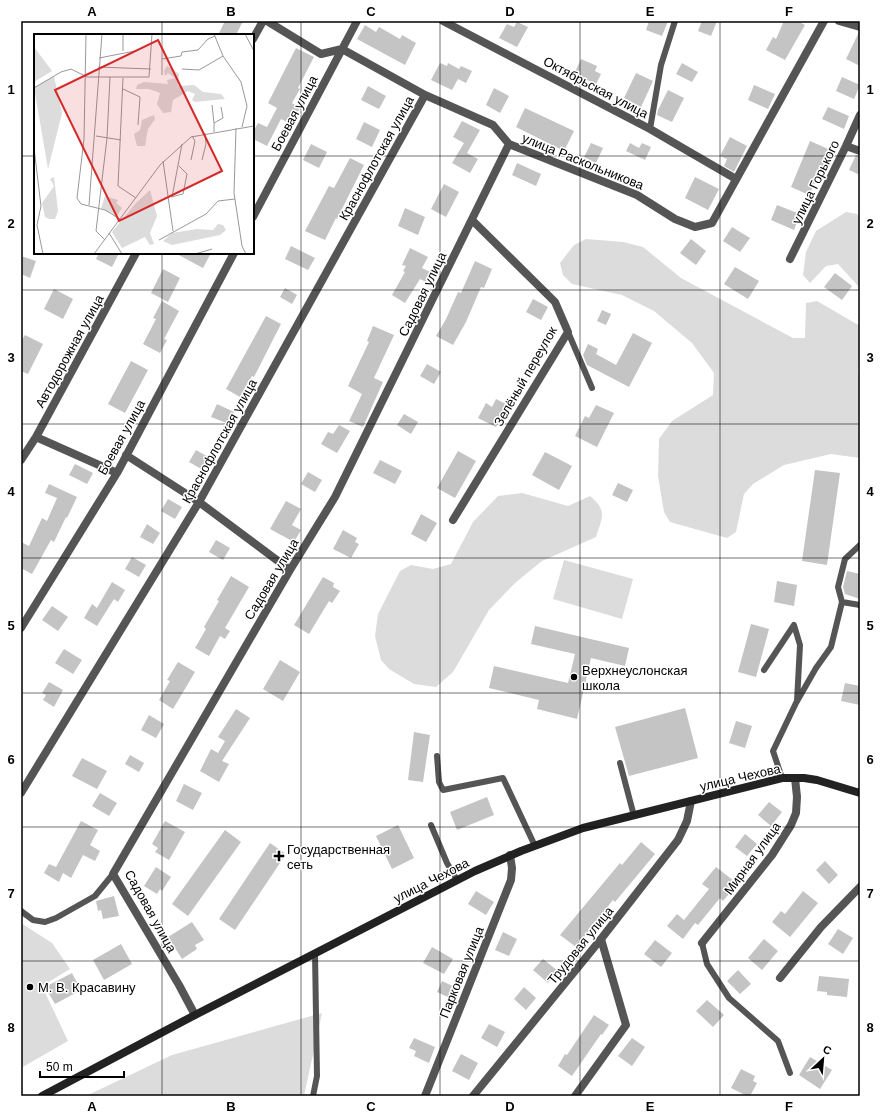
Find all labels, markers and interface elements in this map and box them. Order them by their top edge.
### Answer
text: A [87,4,97,19]
text: B [226,4,236,19]
text: C [366,4,376,19]
text: D [505,4,515,19]
text: E [646,4,655,19]
text: F [785,4,793,19]
inset map [34,34,254,254]
street label: Октябрьская улица [541,53,651,122]
street label: Боевая улица [268,72,321,154]
text: 1 [7,82,15,97]
text: 1 [866,82,874,97]
street label: Краснофлотская улица [336,93,417,223]
street label: улица Раскольникова [520,130,647,193]
street label: улица Горького [789,138,842,227]
text: 2 [7,216,15,231]
text: 2 [866,216,874,231]
street label: Садовая улица [396,249,450,339]
street label: Автодорожная улица [32,292,107,410]
street label: Зелёный переулок [491,324,560,429]
text: 3 [7,350,15,365]
text: 3 [866,350,874,365]
street label: Краснофлотская улица [179,376,260,506]
street label: Боевая улица [95,396,149,477]
text: 4 [7,484,15,499]
text: 4 [866,484,874,499]
street label: Садовая улица [241,535,302,623]
text: 5 [7,618,15,633]
text: 5 [866,618,874,633]
place label: Верхнеуслонская школа [582,663,688,693]
marker: Верхнеуслонская школа [569,672,579,682]
text: 6 [7,752,15,767]
text: 6 [866,752,874,767]
street label: улица Чехова [698,761,783,794]
street label: Мирная улица [721,818,784,898]
place label: Государственная сеть [287,842,390,872]
marker: Государственная сеть [274,851,284,861]
street label: улица Чехова [391,855,472,906]
street label: Садовая улица [122,867,180,956]
text: 7 [7,886,15,901]
text: 7 [866,886,874,901]
street label: Трудовая улица [544,903,617,987]
street label: Парковая улица [436,924,487,1020]
place label: М. В. Красавину [38,980,136,995]
marker: М. В. Красавину [25,982,35,992]
text: 8 [7,1020,15,1035]
text: 8 [866,1020,874,1035]
north arrow [803,1039,843,1079]
text: С [821,1043,834,1057]
scale bar [40,1053,124,1079]
text: 50 m [46,1060,73,1074]
text: A [87,1099,97,1114]
text: B [226,1099,236,1114]
text: C [366,1099,376,1114]
text: D [505,1099,515,1114]
text: E [646,1099,655,1114]
text: F [785,1099,793,1114]

